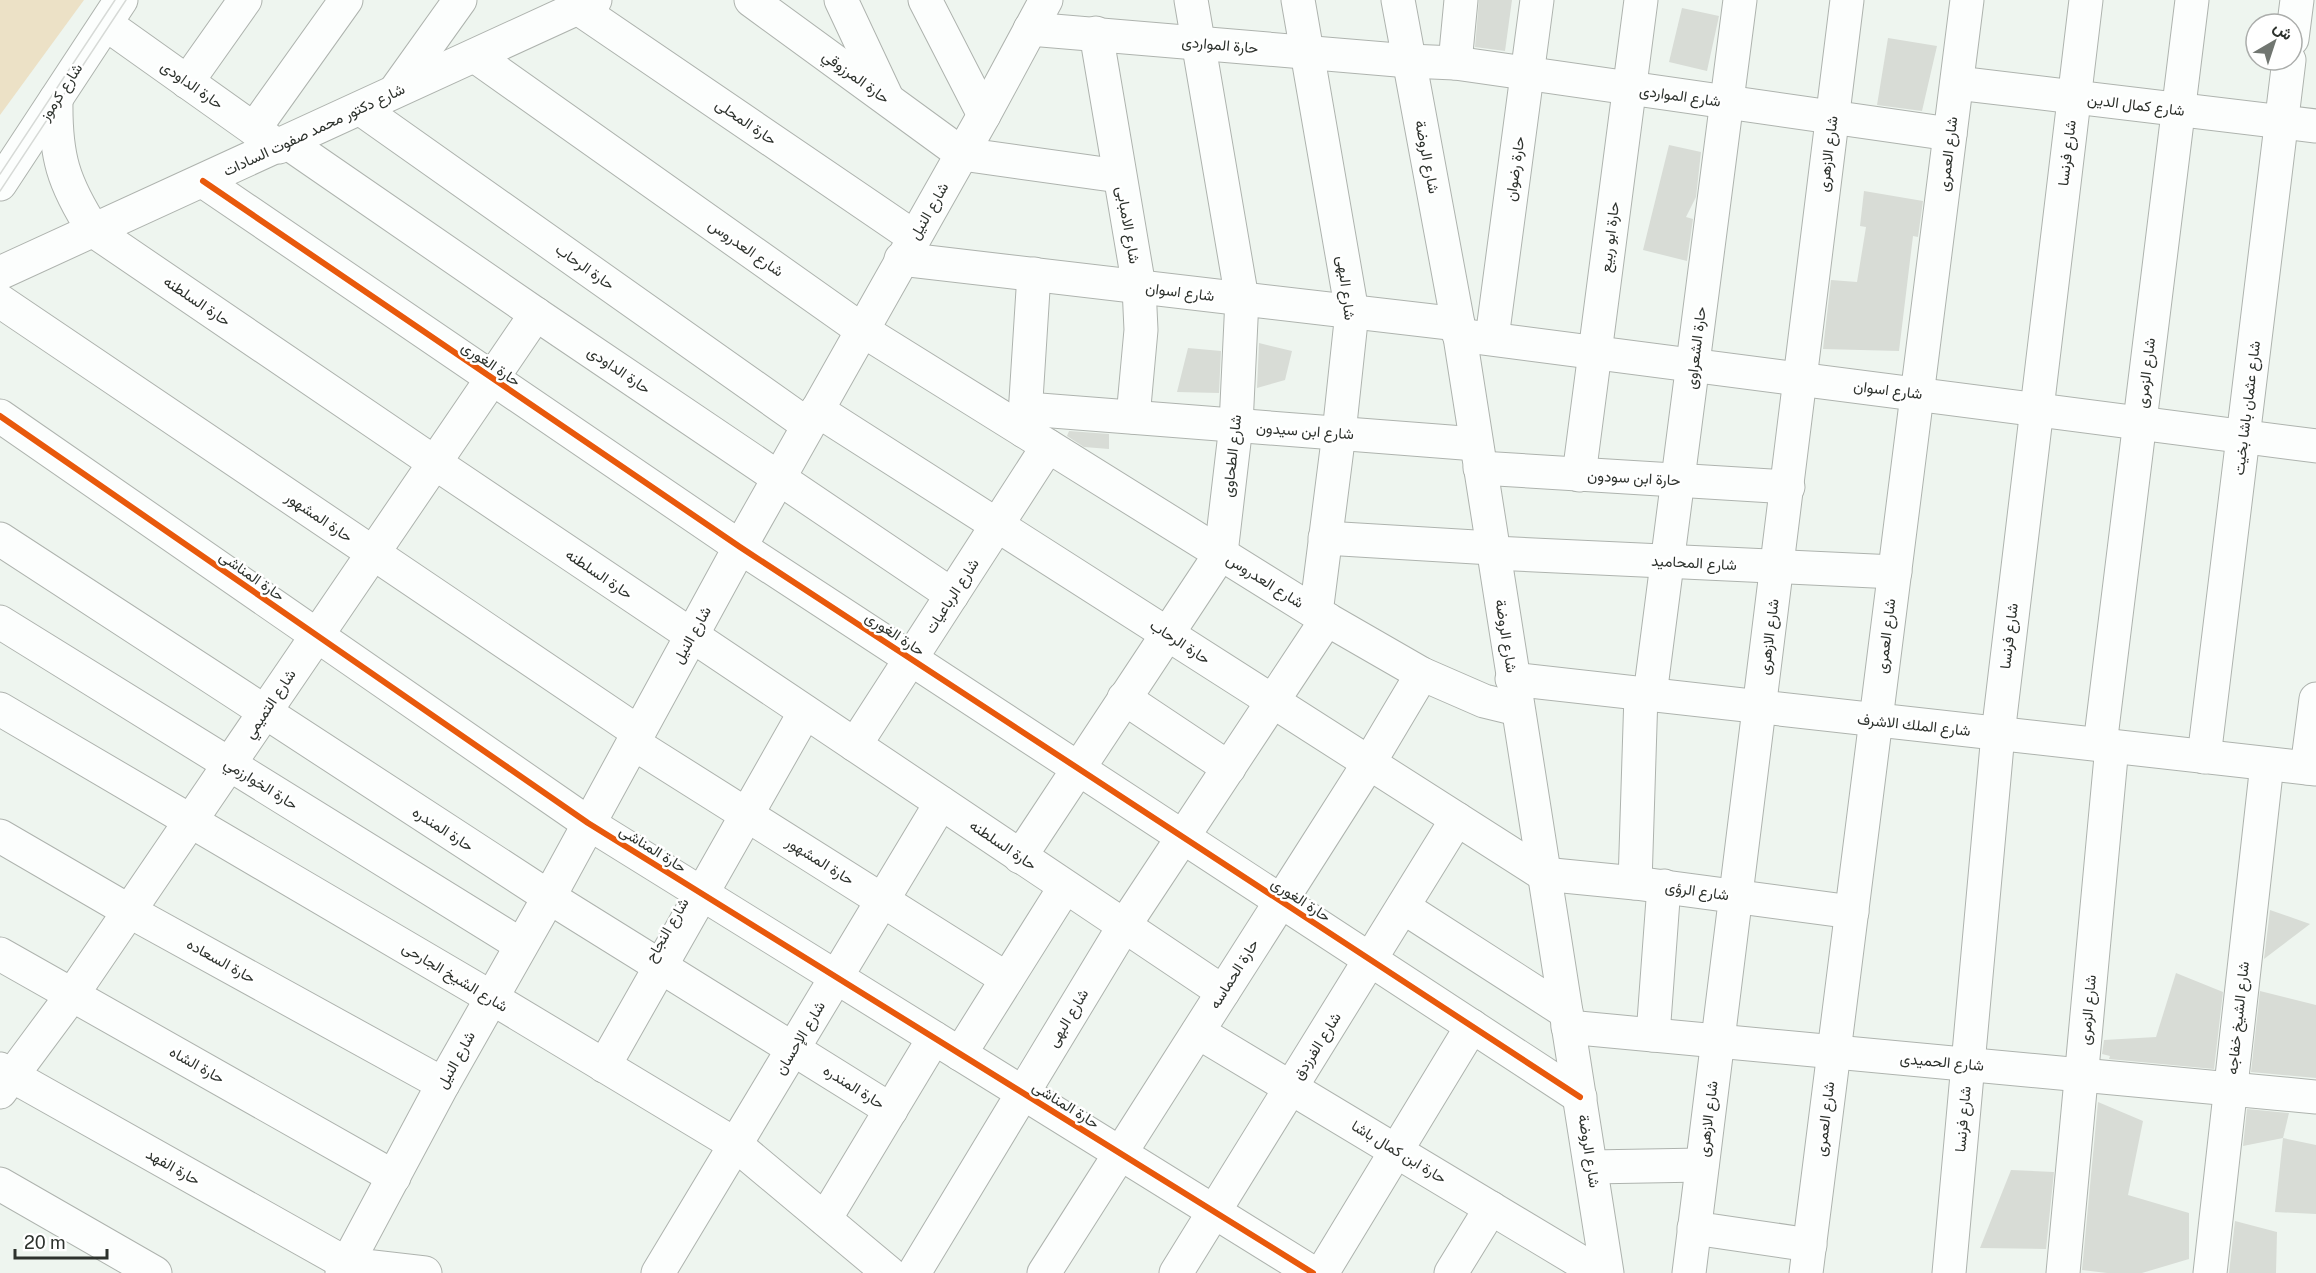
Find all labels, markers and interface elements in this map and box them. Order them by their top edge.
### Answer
north arrow [2244,12,2304,72]
text: ش [2270,17,2297,44]
street label: حارة المواردى [1181,33,1259,58]
street label: حارة المرزوقي [817,47,893,111]
street label: حارة الداودى [157,57,227,114]
street label: شارع كرموز [35,60,88,126]
street label: شارع دكتور محمد صفوت السادات [220,80,409,182]
street label: شارع المواردى [1638,81,1722,113]
street label: شارع كمال الدين [2086,90,2186,122]
street label: حارة المحلى [712,95,780,150]
street label: شارع الازهرى [1814,115,1844,193]
street label: شارع العمرى [1934,115,1964,193]
street label: شارع الروضة [1409,119,1443,196]
street label: شارع فرنسا [2054,119,2082,187]
street label: حارة رضوان [1502,135,1528,203]
street label: شارع النيل [906,179,954,244]
street label: شارع الامبابى [1110,185,1144,266]
street label: حارة ابو ربيع [1597,201,1625,274]
street label: شارع العدروس [704,216,787,282]
street label: حارة الرحاب [552,240,618,294]
street label: شارع البهى [1331,255,1359,322]
street label: حارة السلطنه [160,272,234,330]
street label: شارع اسوان [1144,279,1216,307]
street label: حارة الشعراوى [1682,306,1711,390]
street label: شارع الزمرى [2133,337,2161,409]
street label: حارة الغورى [457,338,524,391]
street label: شارع عثمان باشا بخيت [2230,340,2266,476]
street label: حارة الداودى [583,342,654,398]
street label: شارع اسوان [1852,377,1924,405]
street label: شارع الطحاوى [1219,414,1247,498]
street label: شارع ابن سيدون [1255,419,1355,445]
street label: حارة ابن سودون [1587,467,1681,490]
street label: حارة المشهور [281,487,356,546]
street label: حارة السلطنه [562,545,636,603]
street label: حارة المناشى [215,547,288,606]
street label: شارع العدروس [1222,550,1307,614]
street label: شارع المحاميد [1651,552,1737,576]
street label: شارع الرباعيات [921,555,985,638]
street label: شارع العمرى [1872,597,1902,675]
street label: شارع الروضة [1489,598,1521,675]
street label: شارع الازهرى [1755,598,1785,676]
street label: شارع فرنسا [1996,602,2024,670]
street label: شارع النيل [669,603,717,668]
street label: حارة الغورى [861,608,928,661]
street label: حارة الرحاب [1147,616,1213,668]
street label: شارع التميمي [240,666,303,744]
street label: شارع الملك الاشرف [1856,710,1972,742]
street label: حارة الخوارزمي [219,754,301,817]
street label: حارة المندره [409,803,477,855]
street label: حارة السلطنه [966,816,1040,874]
street label: حارة المناشى [616,821,690,877]
street label: حارة المشهور [782,832,857,889]
street label: حارة الغورى [1267,874,1334,927]
street label: شارع الرؤى [1664,878,1730,906]
street label: شارع النجاح [641,895,694,966]
street label: حارة السعاده [184,935,258,987]
street label: حارة الحماسه [1206,936,1262,1012]
street label: شارع الشيخ الجارحى [398,938,511,1017]
street label: شارع الشيخ خفاجه [2223,960,2255,1076]
street label: شارع الزمرى [2076,974,2102,1046]
street label: شارع البهى [1044,986,1094,1051]
street label: شارع الإحسان [771,998,831,1079]
street label: شارع الفرزدق [1289,1009,1347,1084]
street label: شارع النيل [433,1028,481,1093]
street label: حارة الشاه [166,1043,228,1087]
street label: شارع الحميدى [1899,1049,1985,1077]
street label: حارة المندره [820,1061,888,1113]
street label: حارة المناشى [1029,1077,1103,1133]
street label: شارع الازهرى [1694,1080,1724,1158]
street label: شارع العمرى [1811,1080,1841,1158]
street label: شارع فرنسا [1951,1085,1977,1153]
street label: شارع الروضة [1572,1113,1604,1190]
street label: حارة ابن كمال باشا [1348,1117,1450,1188]
street label: حارة الفهد [143,1145,203,1189]
scale bar [15,1222,106,1260]
text: 20 m [24,1232,66,1253]

